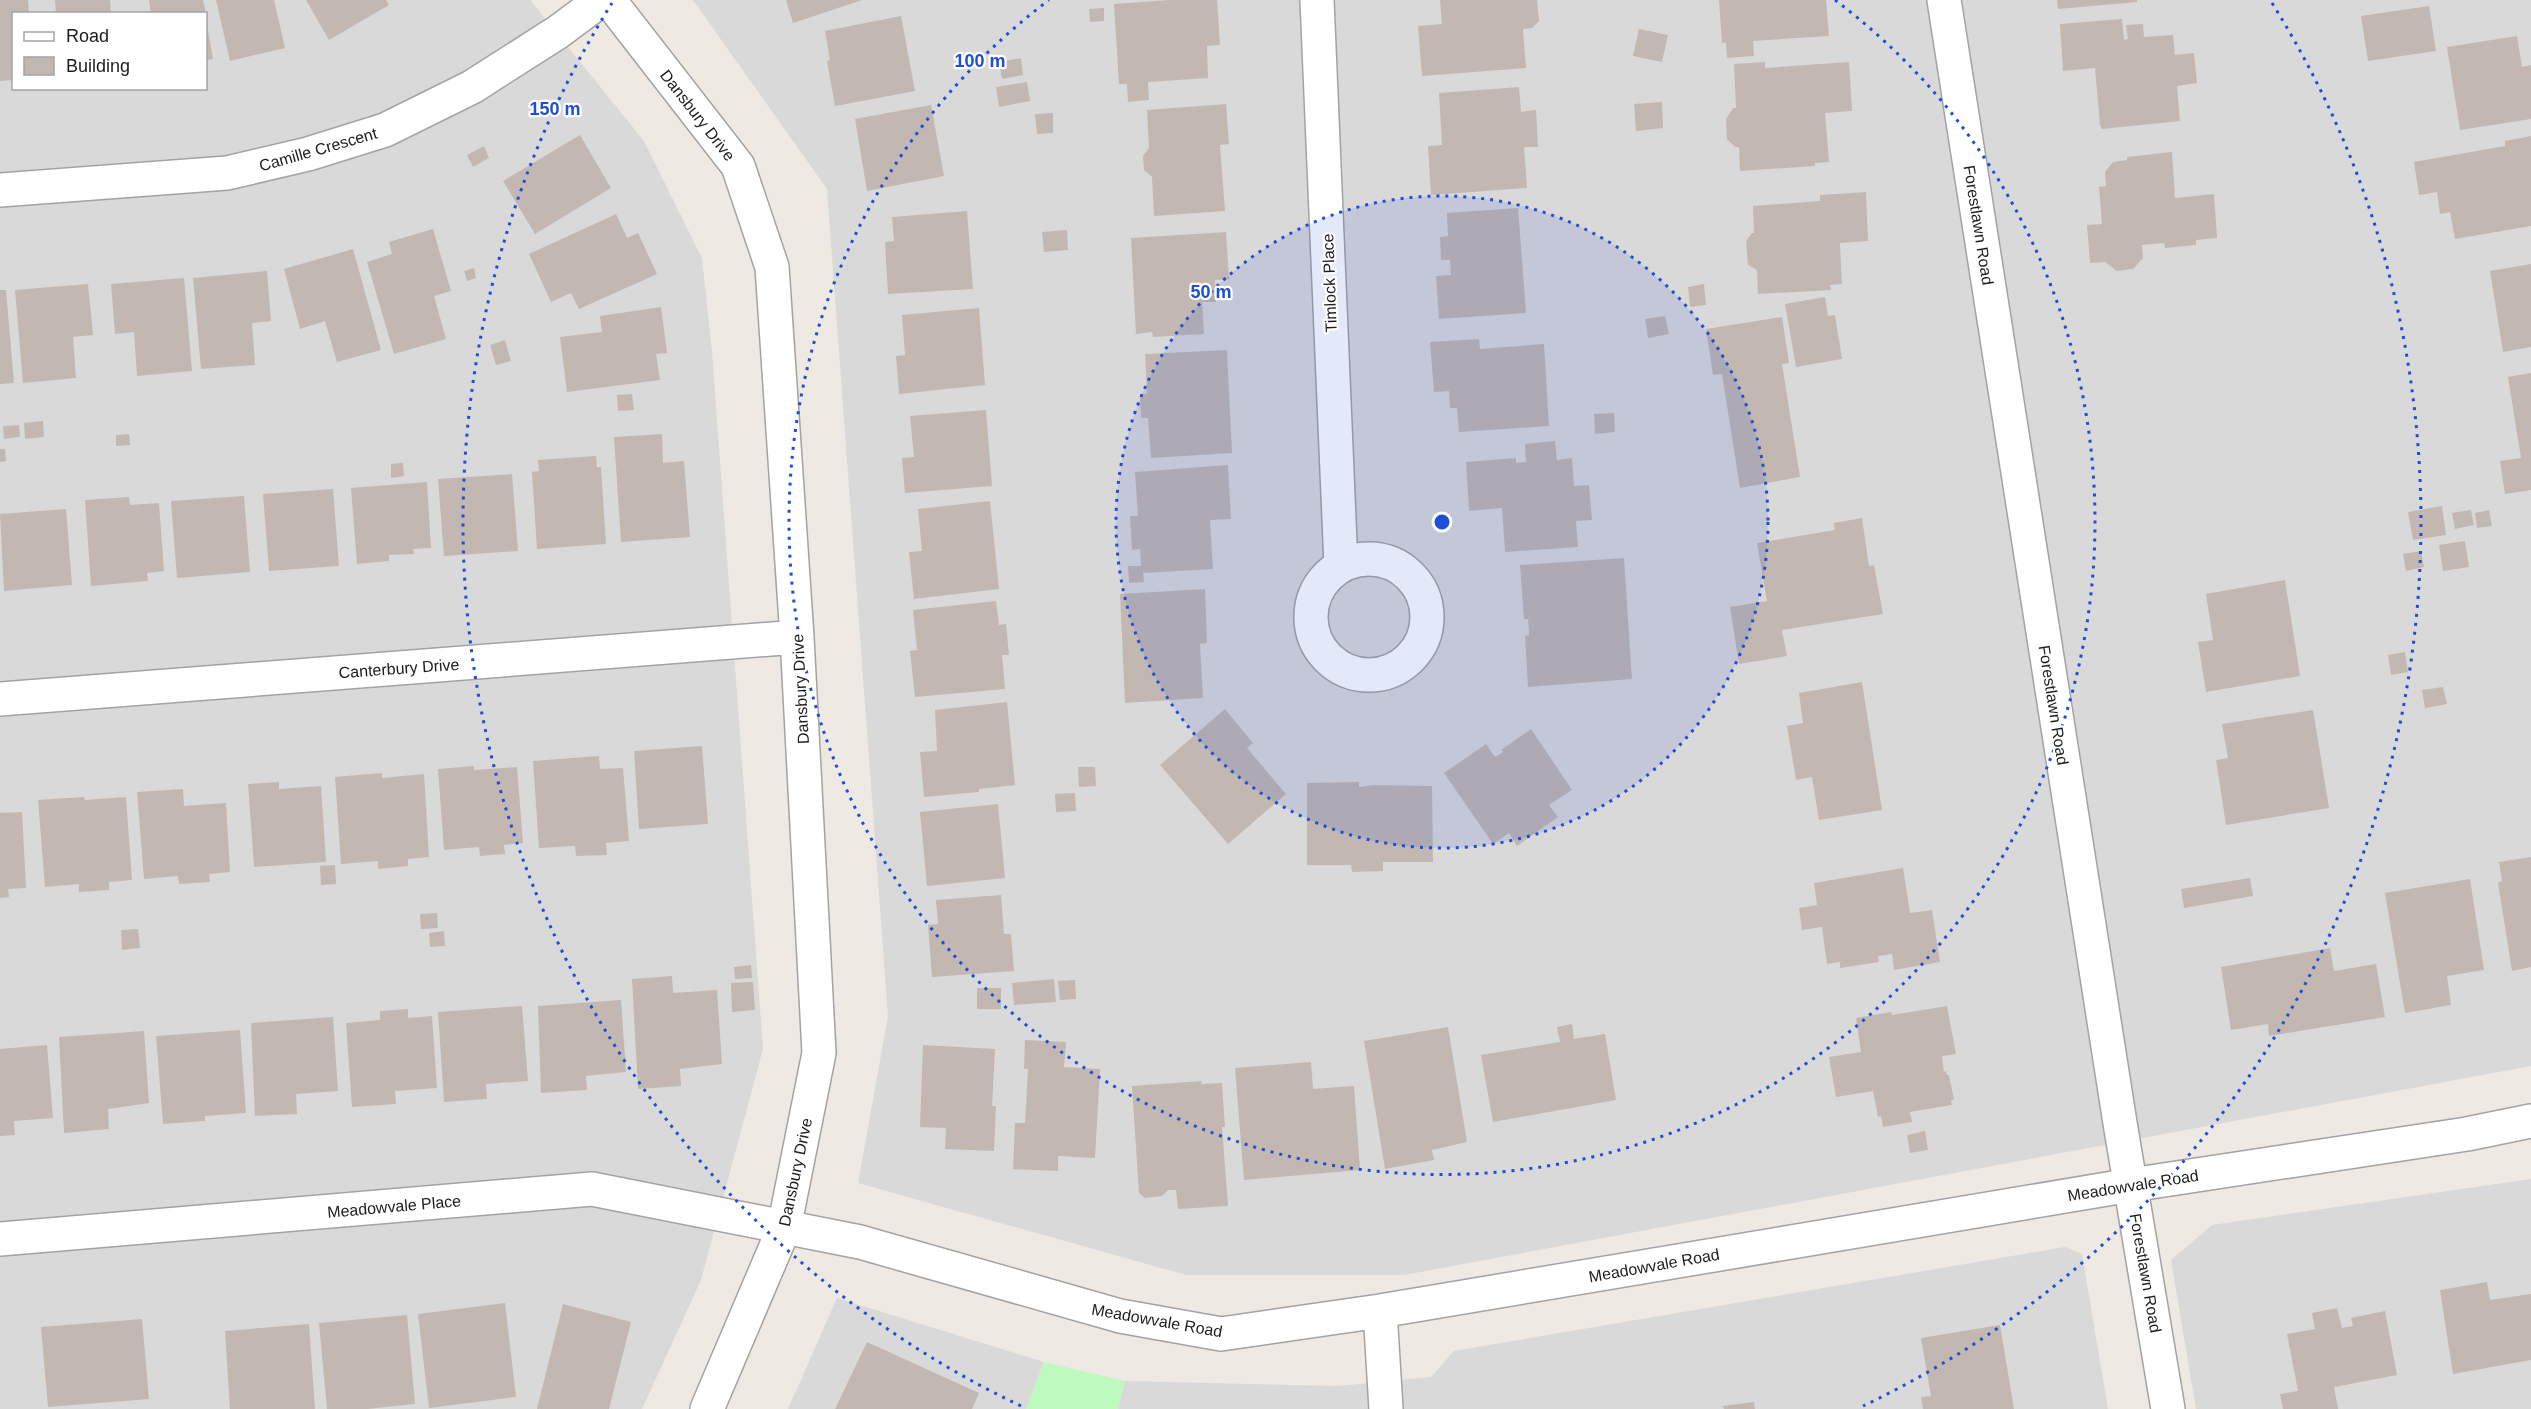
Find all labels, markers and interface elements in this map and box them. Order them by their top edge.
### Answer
legend [12,12,207,90]
text: Road [66,26,109,46]
text: 100 m [954,51,1006,71]
text: Building [66,56,130,76]
street label: Dansbury Drive [657,67,738,164]
text: 150 m [529,99,581,119]
street label: Camille Crescent [257,124,380,174]
street label: Forestlawn Road [1961,164,1996,286]
street label: Timlock Place [1319,233,1340,333]
text: 50 m [1190,282,1232,302]
centre of rings [1432,512,1452,532]
street label: Dansbury Drive [789,633,812,744]
street label: Forestlawn Road [2036,644,2071,766]
street label: Canterbury Drive [338,656,460,681]
street label: Dansbury Drive [776,1116,815,1228]
street label: Meadowvale Road [2066,1167,2200,1204]
street label: Meadowvale Place [326,1192,462,1221]
street label: Forestlawn Road [2127,1212,2164,1334]
street label: Meadowvale Road [1587,1246,1721,1285]
street label: Meadowvale Road [1090,1301,1224,1340]

